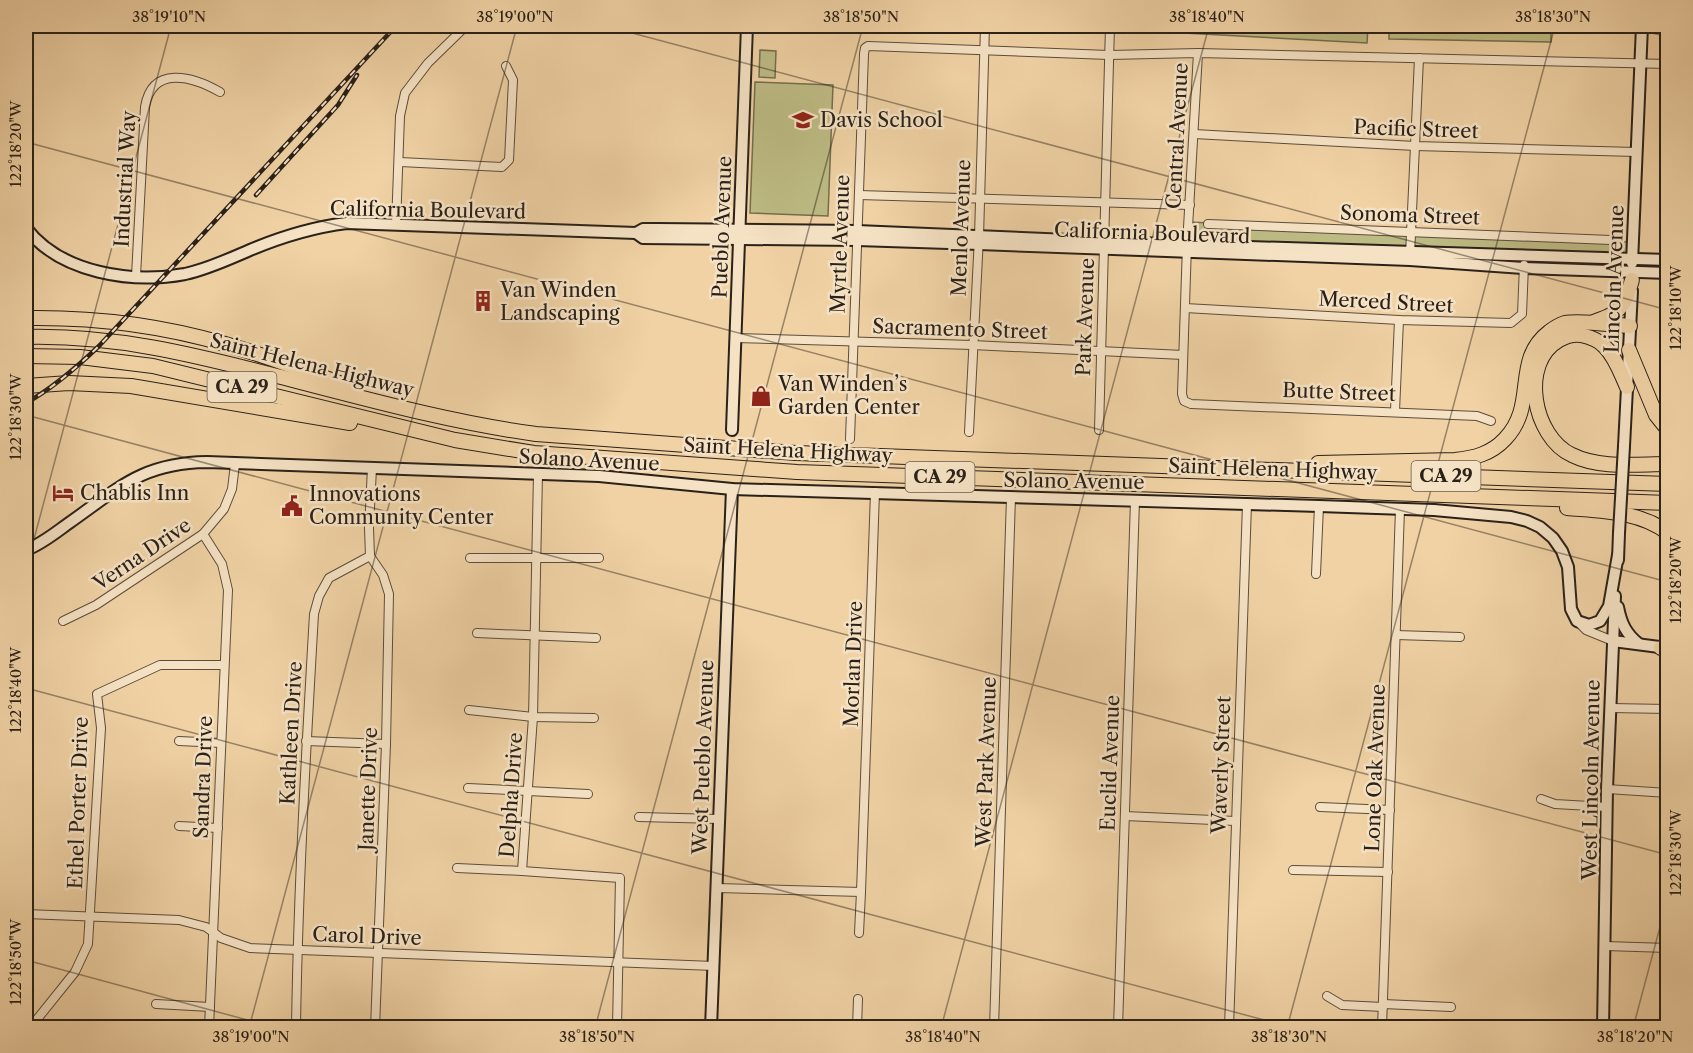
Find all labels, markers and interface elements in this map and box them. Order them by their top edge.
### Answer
text: 38°19'10"N [132,7,206,26]
text: 38°19'00"N [476,7,554,26]
text: 38°18'50"N [823,7,899,26]
text: 38°18'40"N [1169,7,1245,26]
text: 38°18'30"N [1515,7,1591,26]
street label: Central Avenue [1161,62,1193,210]
text: 122°18'20"W [6,100,25,188]
school or university icon: Davis School [791,108,815,132]
place label: Davis School [820,108,943,132]
street label: Industrial Way [109,109,141,248]
street label: Pacific Street [1353,115,1479,143]
street label: Pueblo Avenue [708,155,736,299]
street label: Menlo Avenue [947,159,975,297]
street label: Myrtle Avenue [826,174,854,314]
street label: California Boulevard [330,196,526,224]
street label: Sonoma Street [1340,201,1480,229]
street label: Lincoln Avenue [1599,204,1629,354]
street label: California Boulevard [1053,218,1251,248]
street label: Park Avenue [1071,257,1099,377]
text: 122°18'10"W [1666,265,1685,350]
place label: Van Winden Landscaping [499,278,620,325]
street label: Merced Street [1318,286,1454,318]
building icon: Van Winden Landscaping [471,289,495,313]
street label: Sacramento Street [872,314,1048,344]
street label: Saint Helena Highway [207,328,417,402]
road number: CA 29 [208,372,276,402]
place label: Van Winden’s Garden Center [777,372,920,419]
text: 122°18'30"W [6,373,25,460]
street label: Butte Street [1282,378,1396,406]
shop icon: Van Winden’s Garden Center [749,384,773,408]
street label: Saint Helena Highway [683,433,894,468]
street label: Solano Avenue [518,444,660,476]
street label: Saint Helena Highway [1168,453,1379,485]
road number: CA 29 [1412,461,1480,491]
road number: CA 29 [906,462,974,492]
street label: Solano Avenue [1003,468,1145,494]
hotel icon: Chablis Inn [51,481,75,505]
place label: Chablis Inn [80,481,190,505]
place label: Innovations Community Center [309,482,494,529]
public building icon: Innovations Community Center [280,494,304,518]
street label: Verna Drive [88,513,195,596]
text: 122°18'20"W [1666,536,1685,624]
street label: Morlan Drive [839,600,867,728]
text: 122°18'40"W [6,646,25,733]
street label: West Pueblo Avenue [688,659,718,856]
street label: Kathleen Drive [275,661,307,805]
street label: West Park Avenue [971,676,1001,849]
street label: West Lincoln Avenue [1577,679,1605,882]
street label: Lone Oak Avenue [1360,683,1390,853]
street label: Euclid Avenue [1096,694,1124,832]
street label: Waverly Street [1207,695,1235,836]
street label: Sandra Drive [189,715,217,839]
street label: Ethel Porter Drive [63,716,93,890]
street label: Janette Drive [354,727,382,854]
street label: Delpha Drive [495,731,527,859]
text: 122°18'30"W [1666,809,1685,896]
text: 122°18'50"W [6,918,25,1005]
street label: Carol Drive [312,922,422,950]
text: 38°19'00"N [212,1027,290,1046]
text: 38°18'50"N [559,1027,635,1046]
text: 38°18'40"N [905,1027,981,1046]
text: 38°18'30"N [1251,1027,1327,1046]
text: 38°18'20"N [1597,1027,1673,1046]

